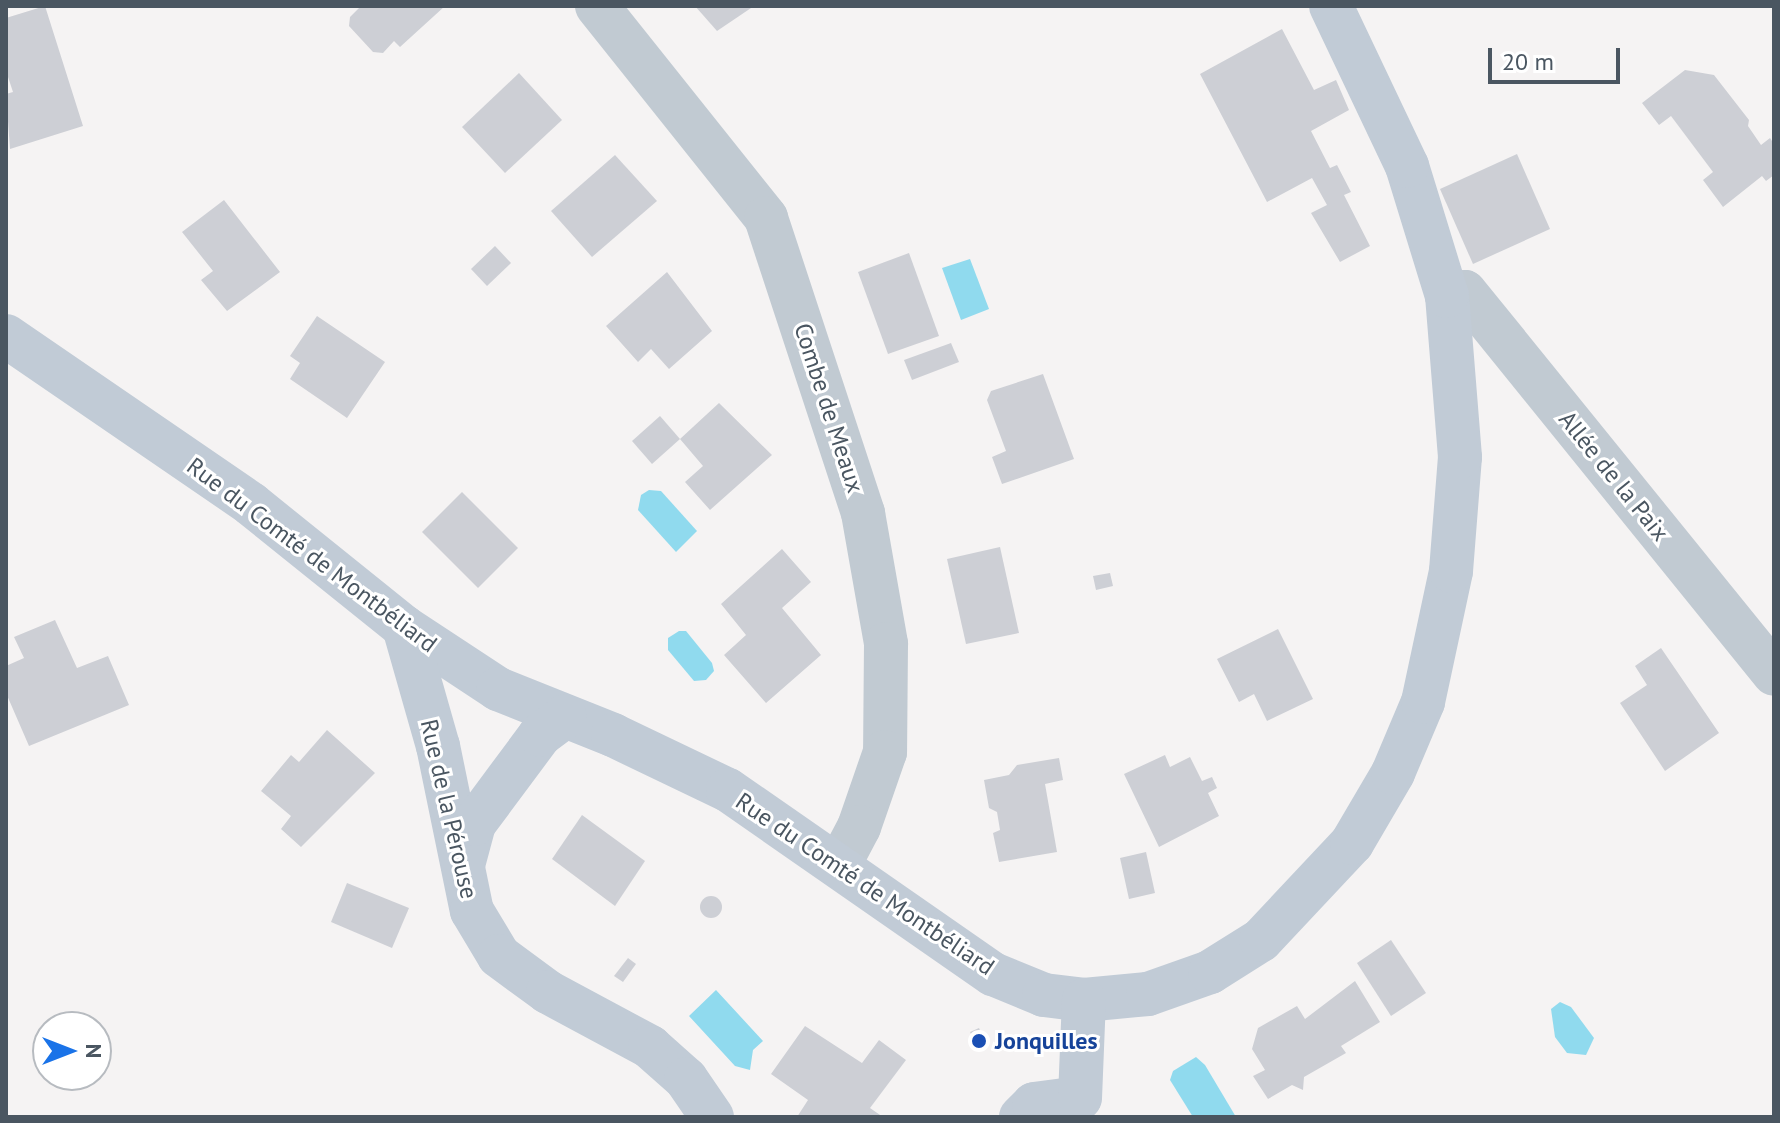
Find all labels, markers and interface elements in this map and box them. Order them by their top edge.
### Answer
scale bar [1492,32,1624,82]
text: 20 m [1502,46,1554,77]
street label: Combe de Meaux [788,320,870,496]
street label: Allée de la Paix [1553,405,1675,547]
street label: Rue du Comté de Montbéliard [181,452,443,658]
street label: Rue de la Pérouse [414,716,484,902]
street label: Rue du Comté de Montbéliard [730,787,1000,981]
north arrow [32,1011,112,1091]
place label: Jonquilles [995,1027,1098,1055]
marker: Jonquilles [970,1032,988,1050]
text: N [80,1044,108,1058]

